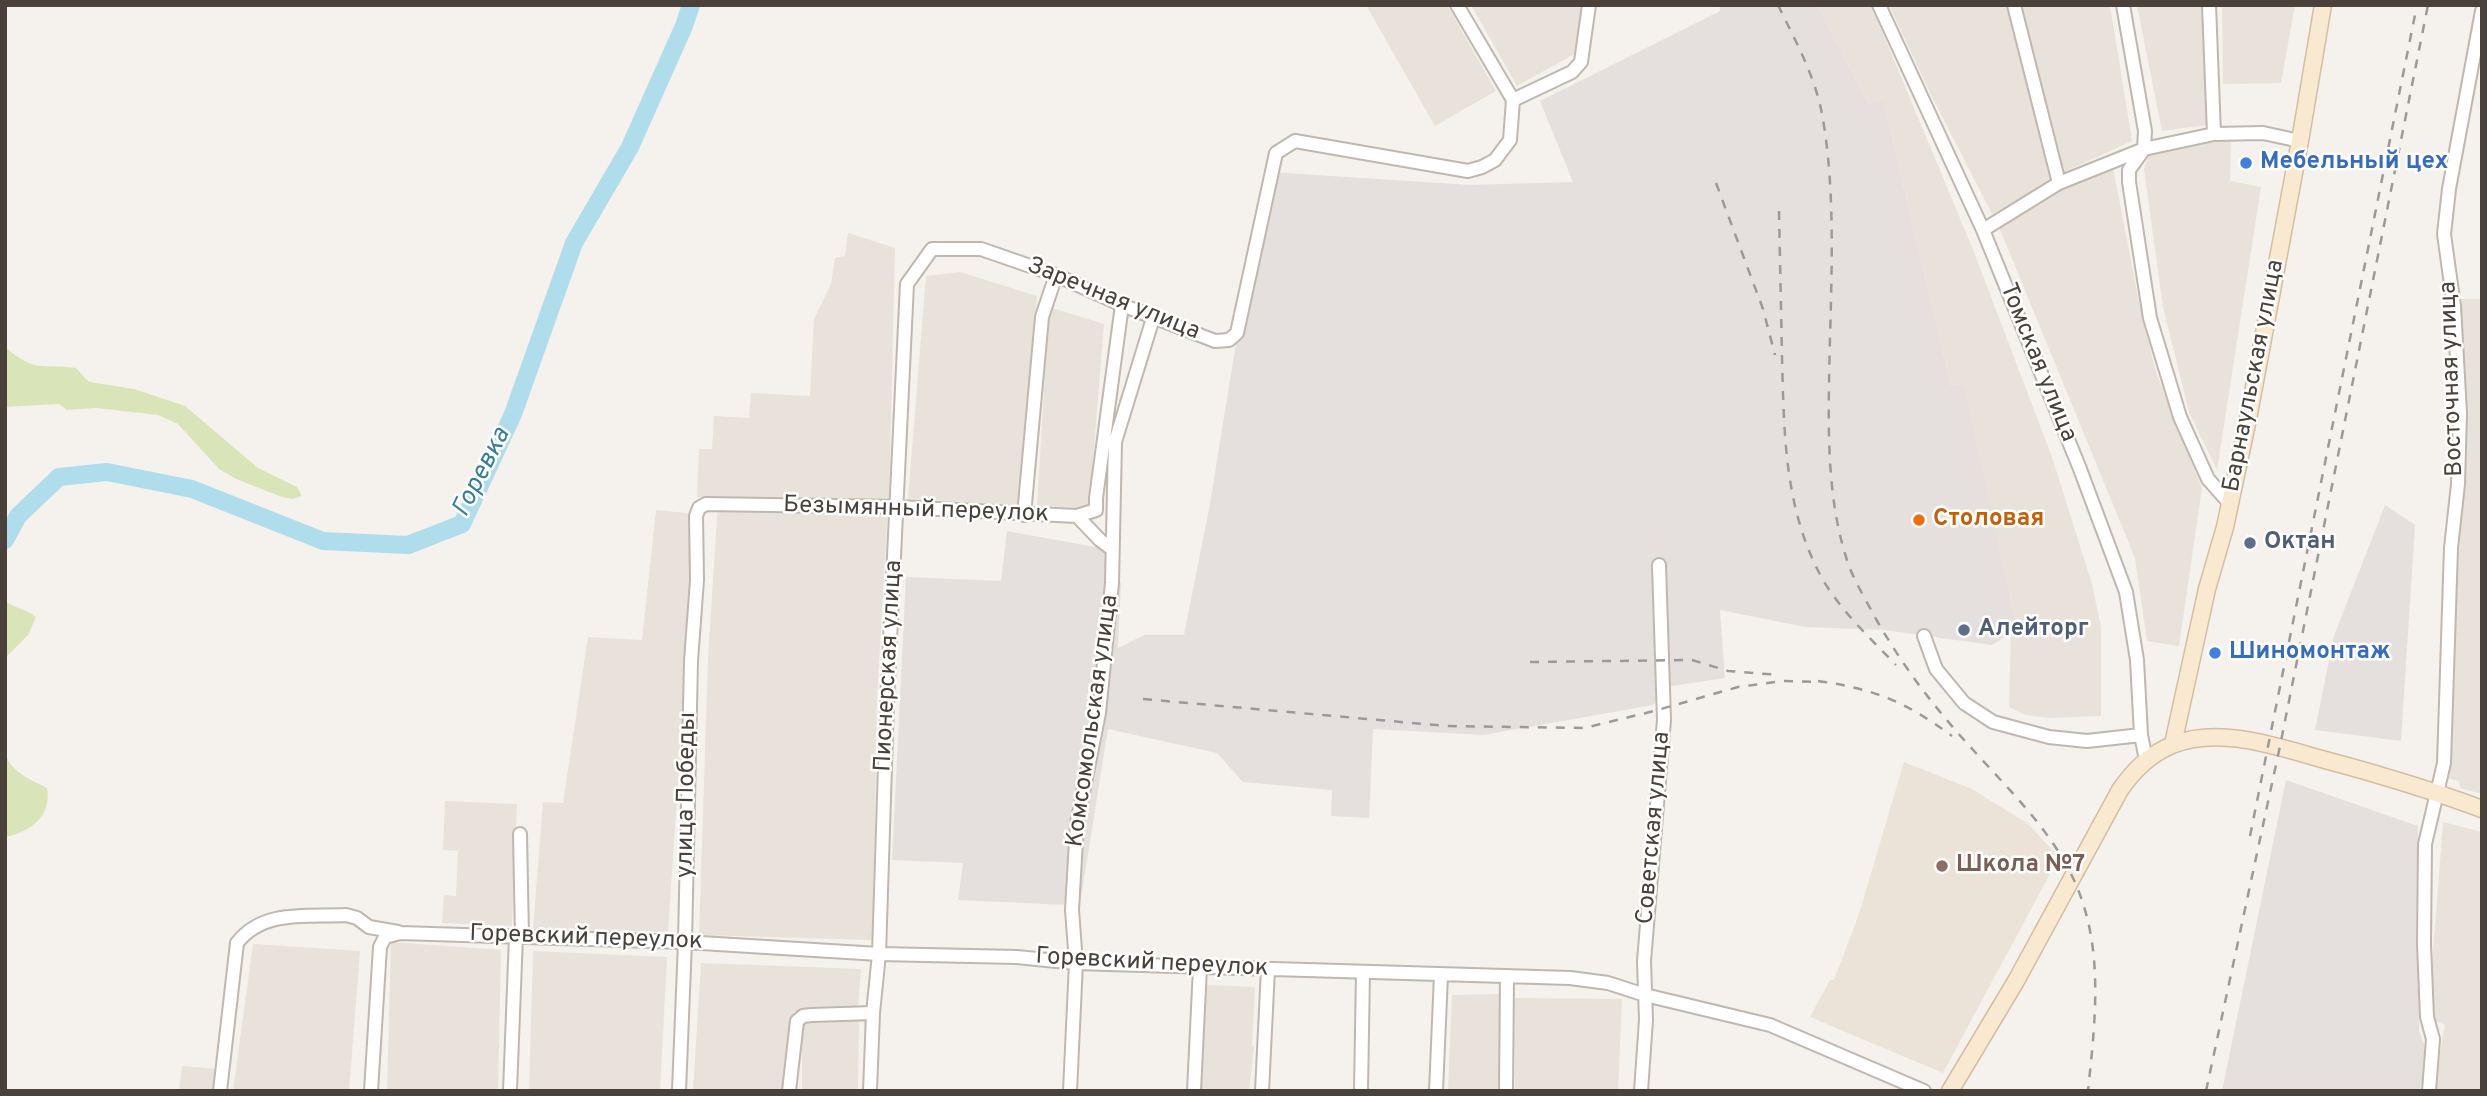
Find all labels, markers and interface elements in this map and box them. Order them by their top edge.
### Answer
place label: Мебельный цех [2260,149,2448,177]
marker: Мебельный цех [2238,155,2254,171]
street label: Заречная улица [1022,252,1204,348]
street label: Барнаульская улица [2218,258,2292,494]
street label: Томская улица [1992,280,2082,446]
street label: Восточная улица [2435,281,2471,477]
water label: Горевка [447,423,519,523]
street label: Безымянный переулок [783,492,1049,530]
place label: Столовая [1933,506,2044,534]
marker: Столовая [1911,512,1927,528]
place label: Октан [2264,529,2335,557]
marker: Октан [2242,535,2258,551]
street label: Пионерская улица [870,559,910,773]
street label: Комсомольская улица [1062,593,1126,849]
place label: Алейторг [1978,616,2089,644]
marker: Алейторг [1956,622,1972,638]
place label: Шиномонтаж [2229,639,2391,667]
marker: Шиномонтаж [2207,645,2223,661]
street label: улица Победы [672,712,704,878]
street label: Советская улица [1632,730,1678,926]
place label: Школа №7 [1956,852,2085,880]
marker: Школа №7 [1934,858,1950,874]
street label: Горевский переулок [469,921,703,957]
street label: Горевский переулок [1035,944,1269,984]

